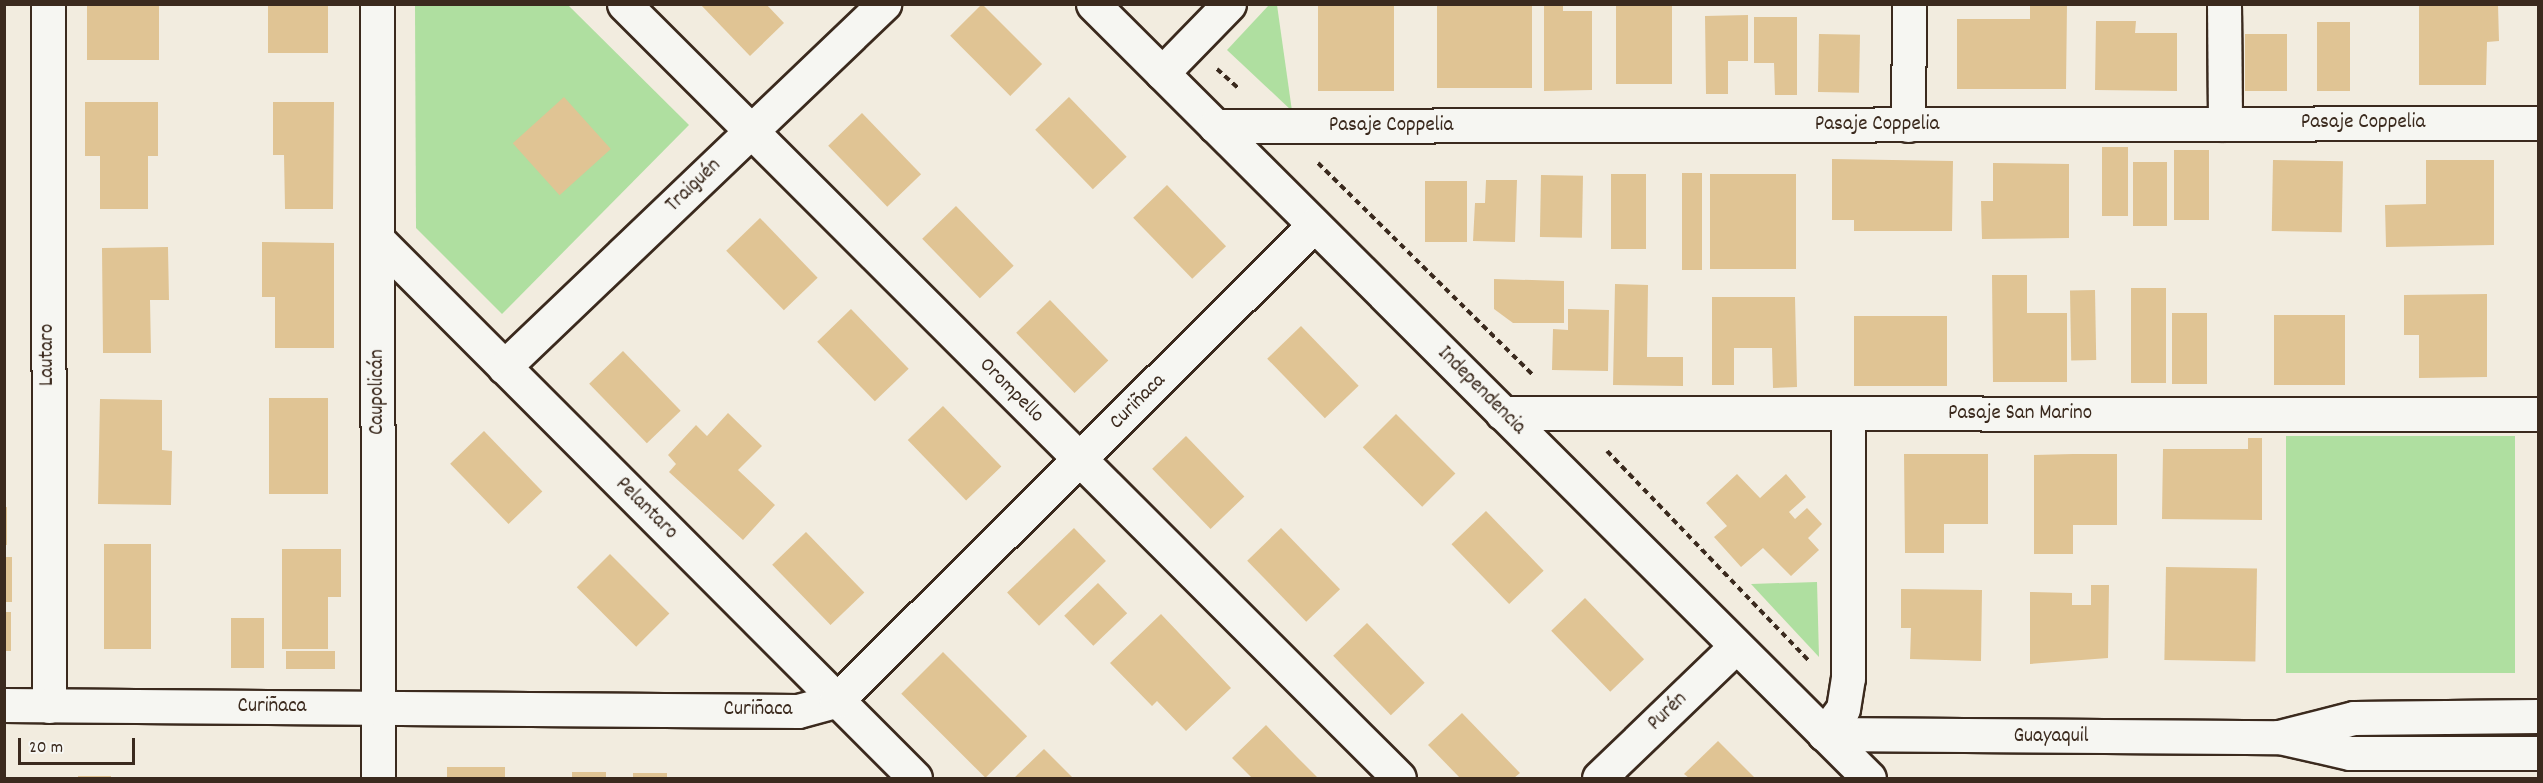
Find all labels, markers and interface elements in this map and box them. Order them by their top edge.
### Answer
street label: Pasaje Coppelia [2301,110,2425,136]
street label: Pasaje Coppelia [1815,112,1939,138]
street label: Pasaje Coppelia [1329,113,1453,139]
street label: Traiguén [661,154,727,218]
street label: Lautaro [35,324,61,386]
street label: Independencia [1431,341,1531,441]
street label: Caupolicán [365,349,391,435]
street label: Orompello [973,353,1049,429]
street label: Curiñaca [1105,369,1171,435]
street label: Pasaje San Marino [1948,401,2092,427]
street label: Pelantaro [609,472,683,546]
street label: Purén [1643,687,1693,737]
street label: Curiñaca [238,694,306,720]
street label: Curiñaca [724,697,792,723]
street label: Guayaquil [2013,724,2089,750]
scale bar [21,726,138,764]
text: 20 m [29,736,63,761]

